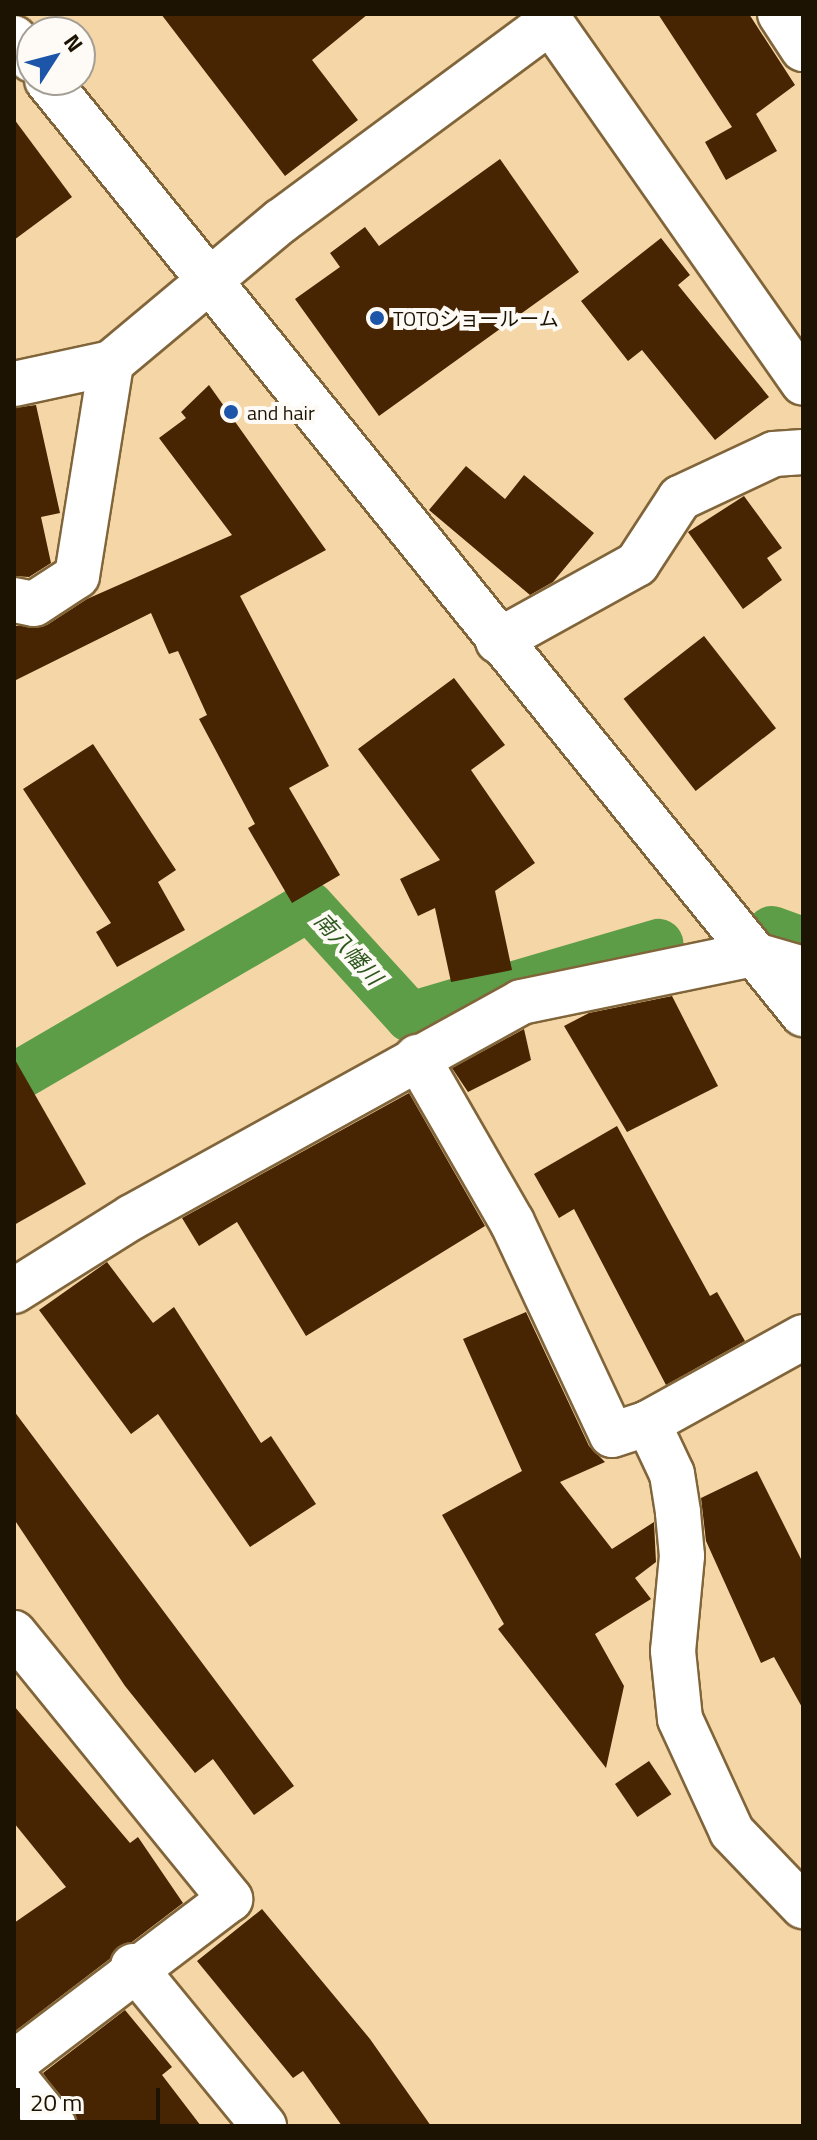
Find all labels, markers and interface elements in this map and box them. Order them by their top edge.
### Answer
north arrow [16,16,96,96]
text: N [56,27,92,59]
place label: TOTOショールーム [393,306,559,330]
marker: TOTOショールーム [368,309,386,327]
place label: and hair [247,400,315,424]
marker: and hair [222,403,240,421]
water label: 南八幡川 [309,907,387,991]
scale bar [20,2072,164,2122]
text: 20 m [30,2084,82,2120]

